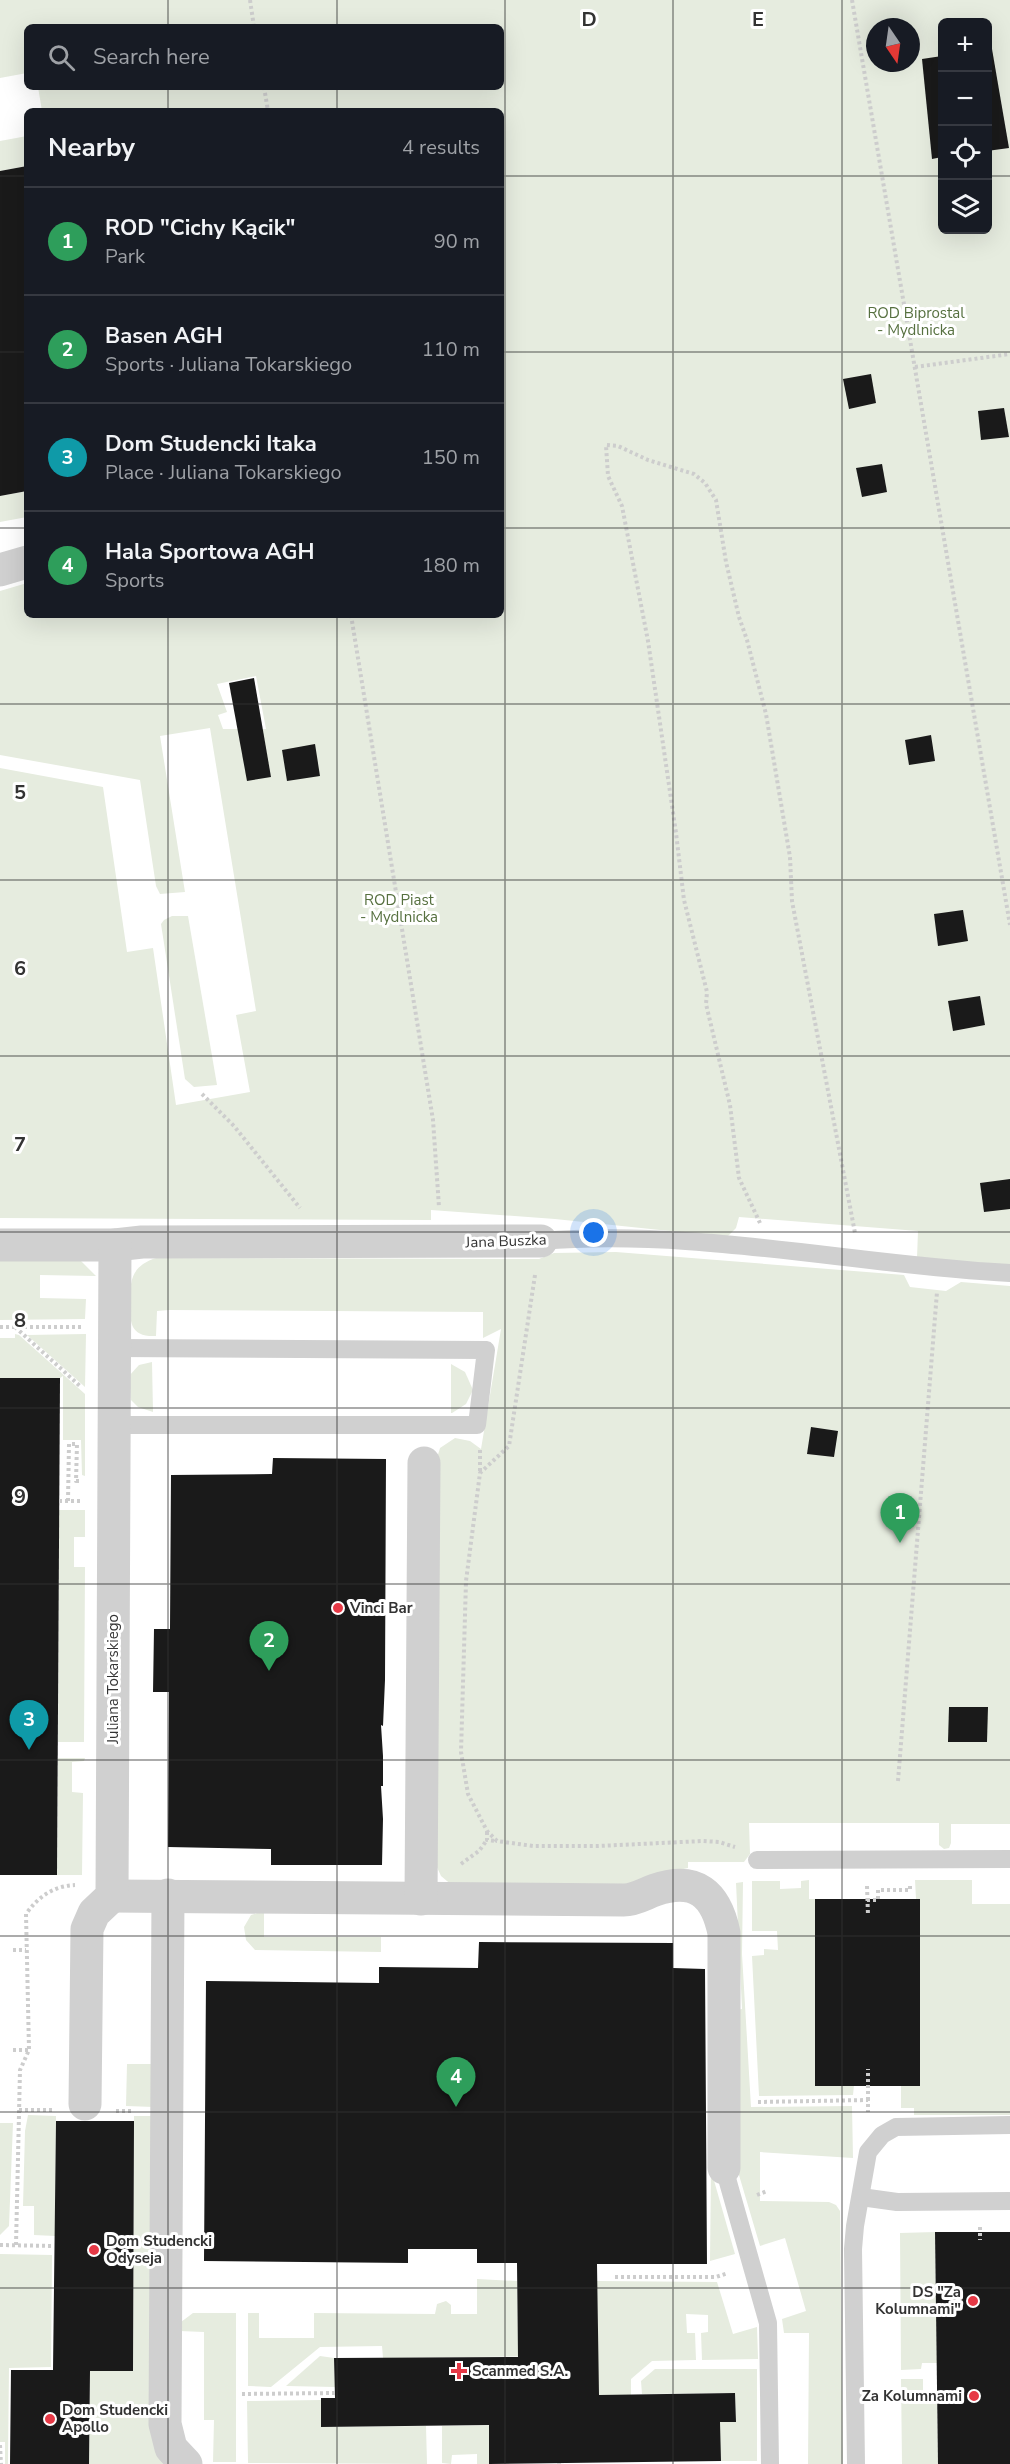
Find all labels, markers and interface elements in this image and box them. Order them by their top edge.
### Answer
text: D [581,6,597,33]
text: E [752,6,764,33]
north arrow [866,18,920,72]
map controls [938,18,992,234]
button: + [938,18,992,72]
search box [24,24,504,90]
icon: search [45,41,78,74]
text: Search here [93,42,210,72]
button: − [938,72,992,126]
button: locate [938,126,992,180]
text: Nearby [48,130,135,165]
text: 4 results [402,134,480,161]
button: layers [938,180,992,234]
text: ROD "Cichy Kącik" [105,213,295,243]
text: 1 [62,228,74,255]
text: 90 m [434,228,480,255]
text: Park [105,243,145,270]
park label: ROD Biprostal - Mydlnicka [867,303,965,340]
text: Basen AGH [105,321,223,351]
text: 2 [62,336,74,363]
text: 110 m [422,336,480,363]
text: Sports · Juliana Tokarskiego [105,351,352,378]
text: Dom Studencki Itaka [105,429,317,459]
text: 3 [62,444,74,471]
text: 150 m [422,444,480,471]
text: Place · Juliana Tokarskiego [105,459,342,486]
text: Hala Sportowa AGH [105,537,315,567]
text: 4 [62,552,74,579]
text: 180 m [422,552,480,579]
text: Sports [105,567,164,594]
text: 5 [14,779,26,806]
park label: ROD Piast - Mydlnicka [360,890,438,927]
text: 6 [14,955,26,982]
text: 7 [14,1131,26,1158]
your location [579,1218,608,1247]
street label: Jana Buszka [464,1230,547,1252]
text: 8 [14,1307,26,1334]
text: 9 [14,1483,26,1510]
pin: 1 [880,1494,920,1543]
place label: Vinci Bar [349,1598,413,1618]
marker: Vinci Bar [331,1601,345,1615]
street label: Juliana Tokarskiego [103,1614,123,1745]
pin: 2 [250,1622,288,1671]
pin: 3 [9,1700,48,1750]
pin: 4 [436,2058,476,2107]
place label: Dom Studencki Odyseja [106,2231,212,2268]
marker: Dom Studencki Odyseja [87,2243,101,2257]
place label: DS "Za Kolumnami" [875,2282,961,2319]
marker: DS "Za Kolumnami" [966,2294,980,2308]
place label: Scanmed S.A. [472,2361,568,2381]
marker: Scanmed S.A. [450,2362,468,2380]
place label: Za Kolumnami [862,2386,962,2406]
marker: Za Kolumnami [967,2389,981,2403]
place label: Dom Studencki Apollo [62,2400,168,2437]
marker: Dom Studencki Apollo [43,2412,57,2426]

